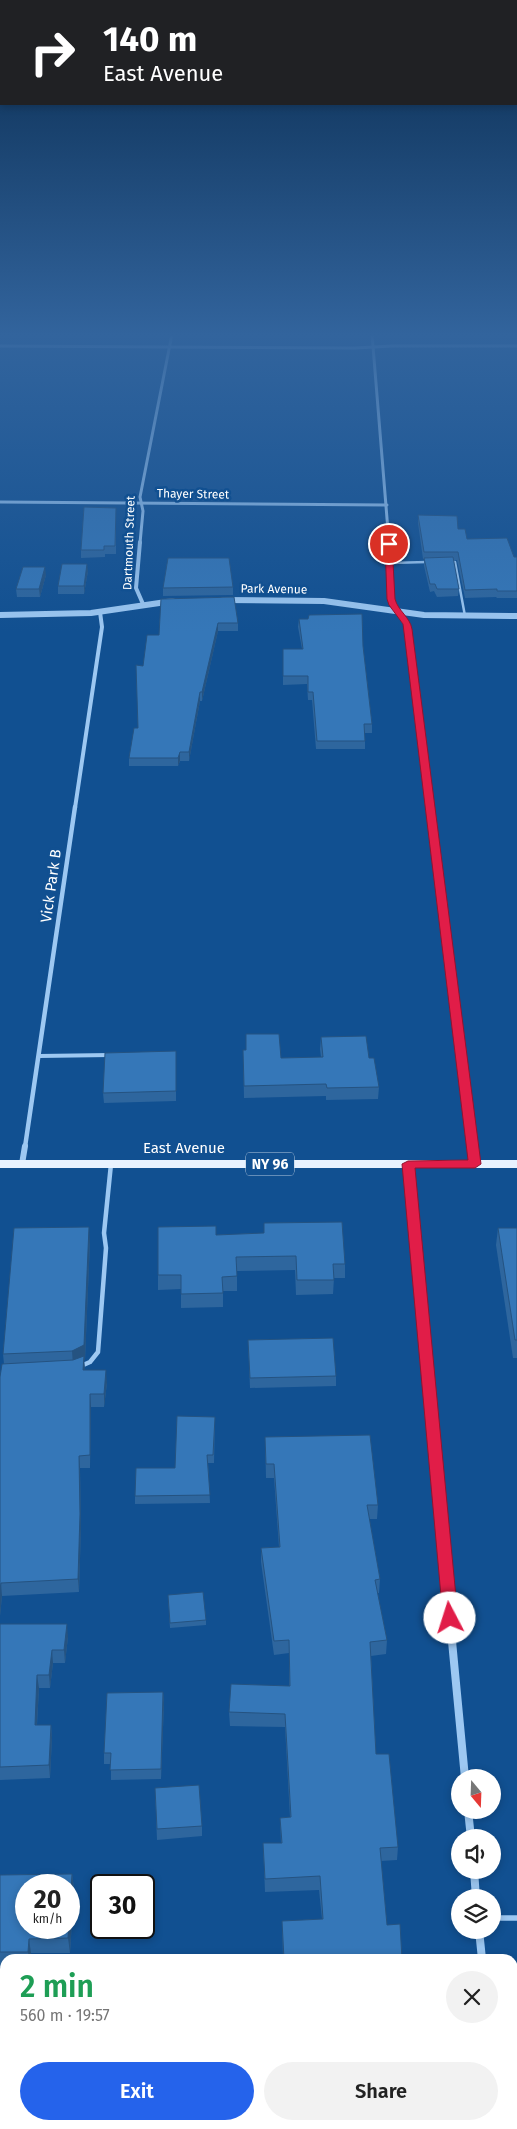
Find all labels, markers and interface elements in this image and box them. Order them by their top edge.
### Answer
text: 140 m [103,18,197,60]
icon: right [20,20,85,85]
text: East Avenue [103,60,223,87]
street label: Thayer Street [157,486,230,502]
street label: Dartmouth Street [120,495,138,590]
pin [368,523,410,565]
icon: arrive [375,530,403,558]
street label: Park Avenue [241,581,307,597]
street label: Vick Park B [37,848,65,924]
street label: East Avenue [143,1139,225,1157]
road number: NY 96 [246,1152,294,1176]
position arrow [423,1591,475,1643]
north arrow [451,1769,501,1819]
map controls [451,1769,501,1939]
button: sound [451,1829,501,1879]
speed limit sign: 30 [90,1874,155,1939]
text: 20 [34,1885,61,1915]
button: layers [451,1889,501,1939]
text: km/h [33,1912,62,1926]
text: 2 min [20,1969,94,2005]
button: close [446,1971,498,2023]
text: 560 m · 19:57 [20,2006,110,2025]
button: Exit [20,2062,254,2120]
button: Share [264,2062,498,2120]

